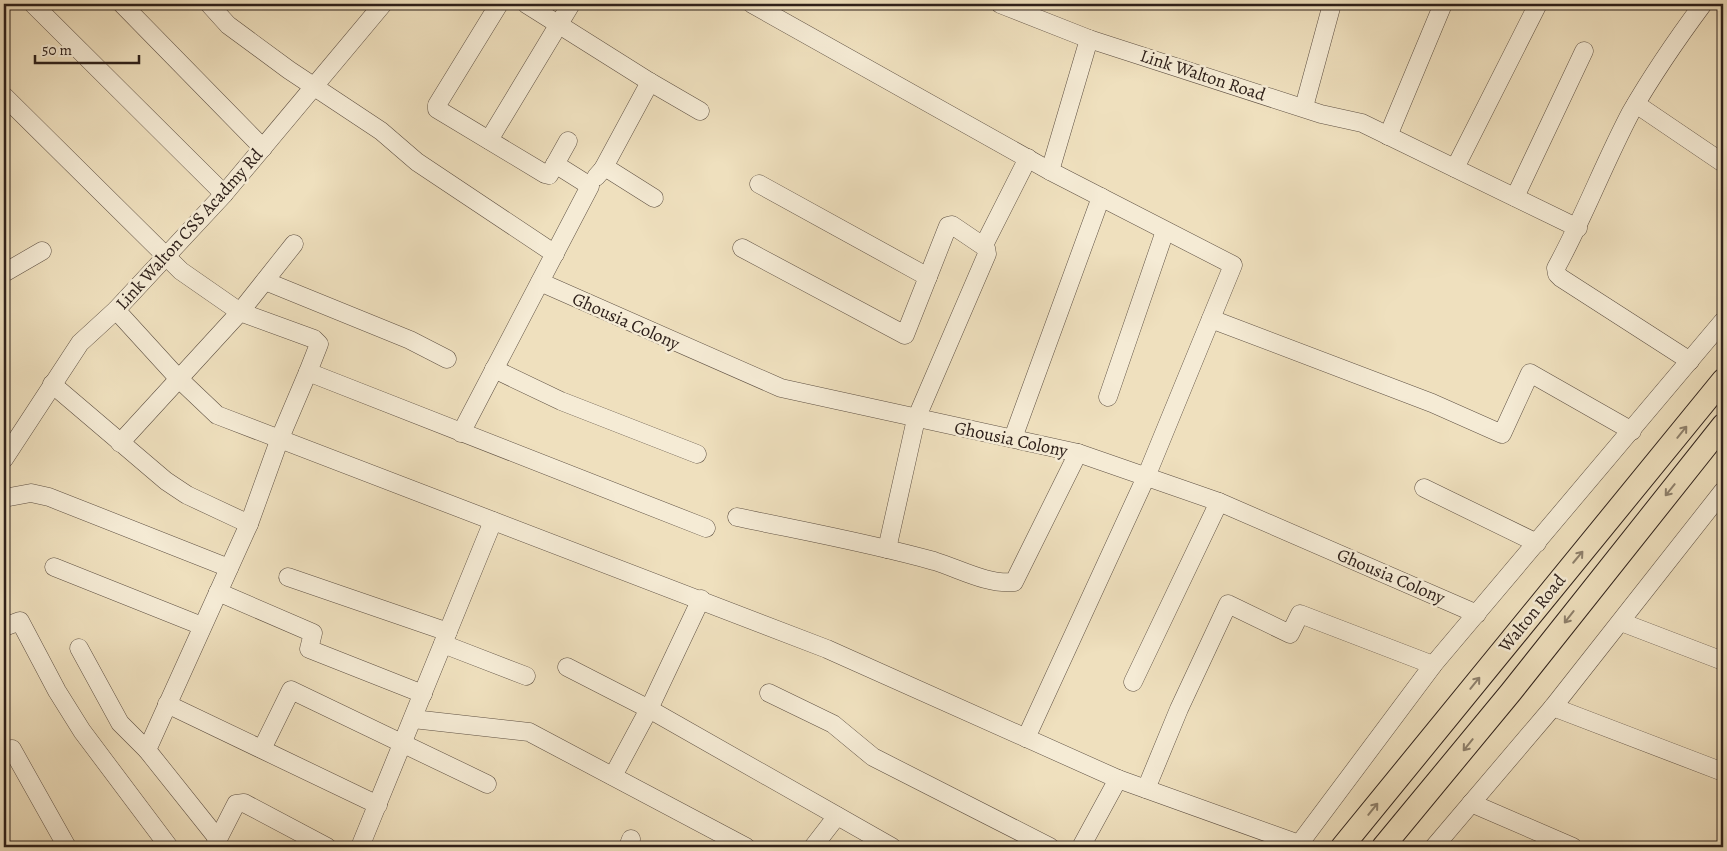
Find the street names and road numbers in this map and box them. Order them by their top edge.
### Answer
street label: Link Walton Road [1137,43,1269,107]
street label: Link Walton CSS Acadmy Rd [110,143,268,315]
street label: Ghousia Colony [569,287,684,356]
street label: Ghousia Colony [952,415,1071,463]
street label: Ghousia Colony [1333,542,1450,610]
street label: Walton Road [1492,569,1571,658]

